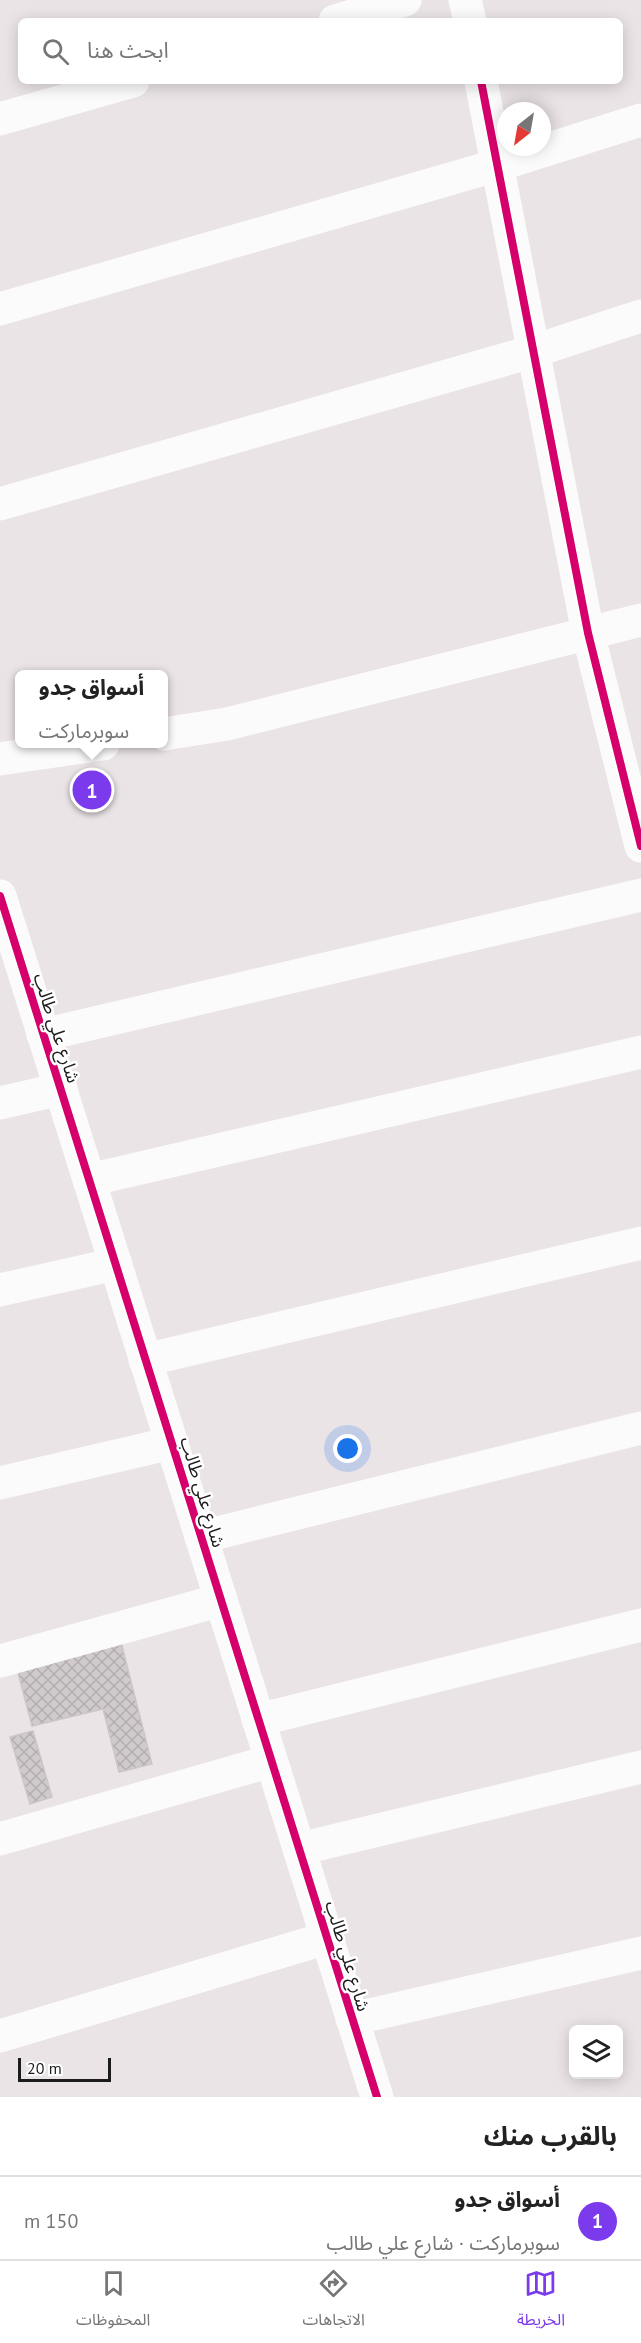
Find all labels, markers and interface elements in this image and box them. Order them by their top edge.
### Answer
search box [18,18,623,84]
icon: search [39,35,72,68]
text: ابحث هنا [87,36,169,64]
north arrow [497,102,551,156]
popup [15,670,168,748]
text: أسواق جدو [39,673,144,701]
text: سوبرماركت [39,718,129,744]
pin: 1 [72,768,112,812]
street label: شارع علي طالب [26,970,86,1087]
street label: شارع علي طالب [172,1434,231,1551]
your location [333,1434,362,1463]
street label: شارع علي طالب [317,1898,376,2015]
map controls [569,2025,623,2079]
button: layers [569,2025,623,2079]
scale bar [18,2055,111,2082]
text: 20 m [27,2058,62,2078]
text: بالقرب منك [484,2119,617,2152]
text: أسواق جدو [454,2185,560,2213]
text: 150 m [24,2208,78,2234]
text: 1 [592,2208,603,2234]
text: سوبرماركت · شارع علي طالب [327,2230,560,2256]
tab: المحفوظات [76,2267,150,2337]
tab: الاتجاهات [302,2267,365,2337]
tab: الخريطة [517,2267,565,2337]

